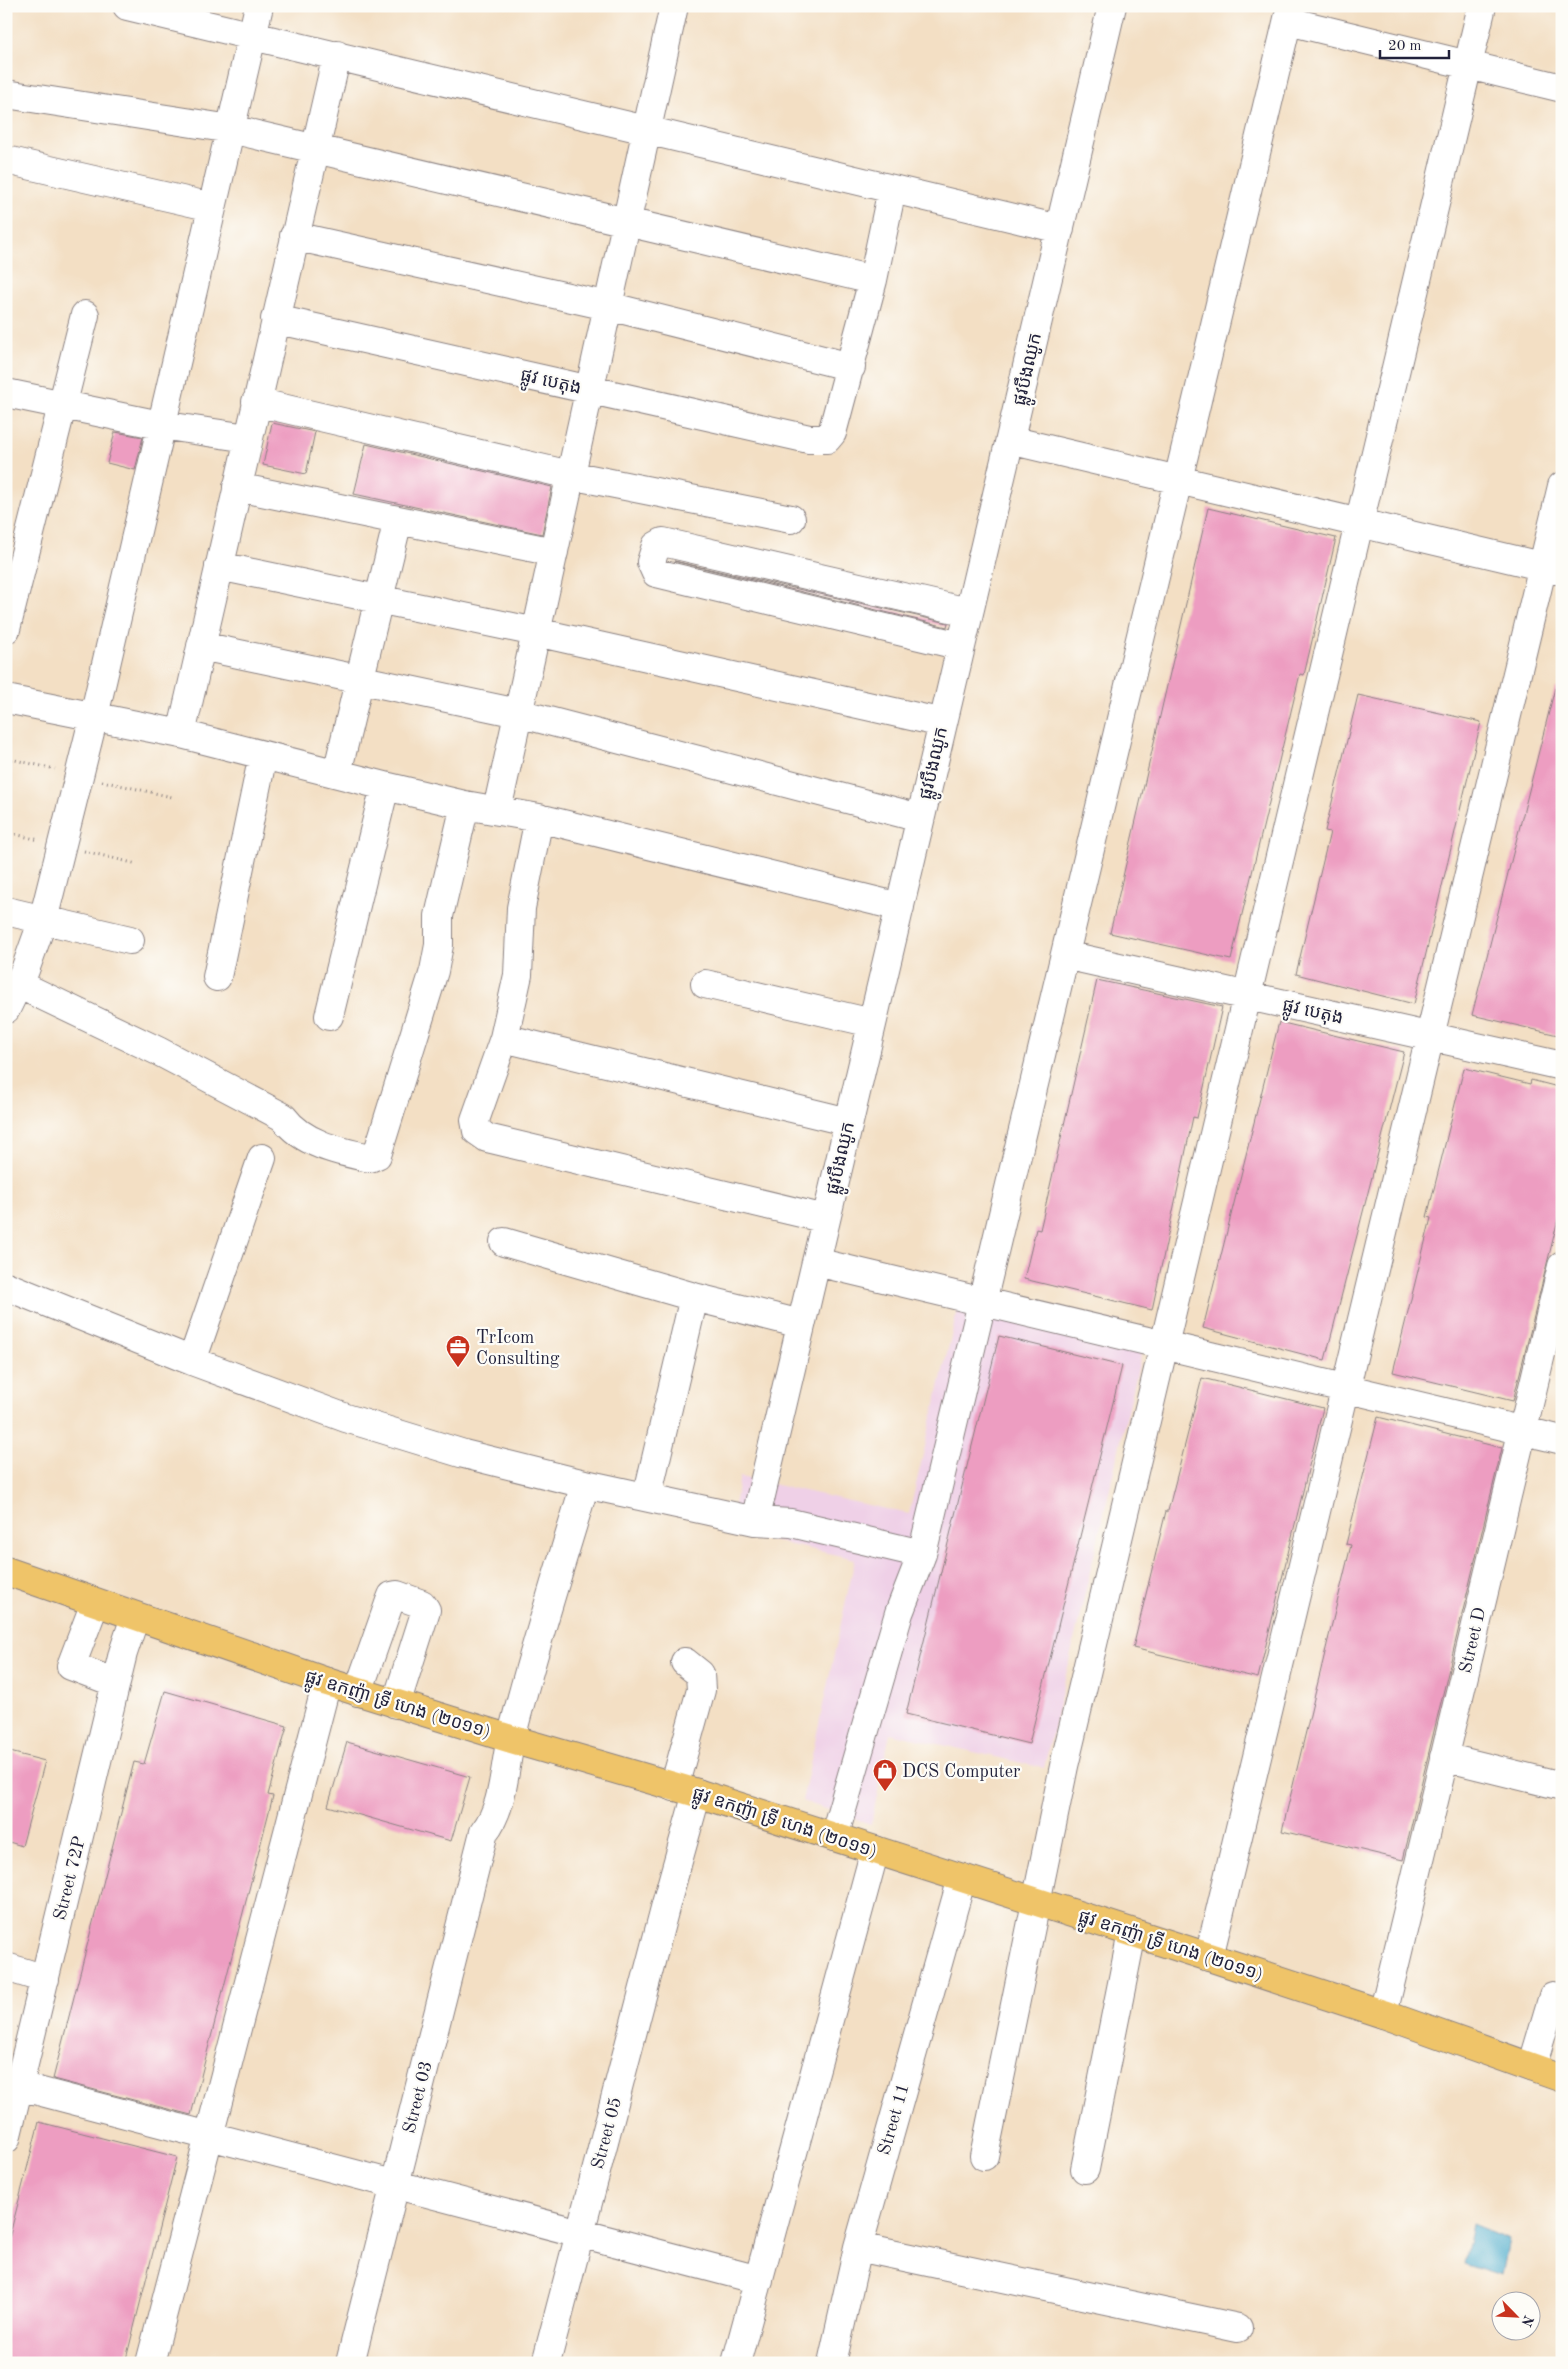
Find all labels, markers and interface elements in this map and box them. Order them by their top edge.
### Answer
scale bar [1380,28,1449,60]
text: 20 m [1388,39,1422,54]
street label: ផ្លូវបឹងឈូក [1008,331,1051,409]
street label: ផ្លូវ បេតុង [517,366,583,404]
street label: ផ្លូវបឹងឈូក [914,725,957,803]
street label: ផ្លូវ បេតុង [1279,996,1345,1034]
street label: ផ្លូវបឹងឈូក [821,1120,864,1198]
place label: TrIcom Consulting [476,1329,560,1368]
office icon: TrIcom Consulting [445,1334,471,1368]
street label: Street D [1457,1606,1489,1675]
street label: ផ្លូវ ឧកញ៉ា ទ្រី ហេង (២០១១) [301,1666,493,1748]
shop icon: DCS Computer [872,1758,898,1792]
place label: DCS Computer [902,1763,1021,1781]
street label: ផ្លូវ ឧកញ៉ា ទ្រី ហេង (២០១១) [688,1782,880,1867]
street label: Street 72P [51,1834,89,1922]
street label: ផ្លូវ ឧកញ៉ា ទ្រី ហេង (២០១១) [1074,1905,1266,1990]
street label: Street 03 [400,2059,436,2135]
street label: Street 11 [875,2081,913,2157]
street label: Street 05 [589,2095,625,2171]
north arrow [1490,2292,1540,2342]
text: N [1518,2313,1536,2329]

